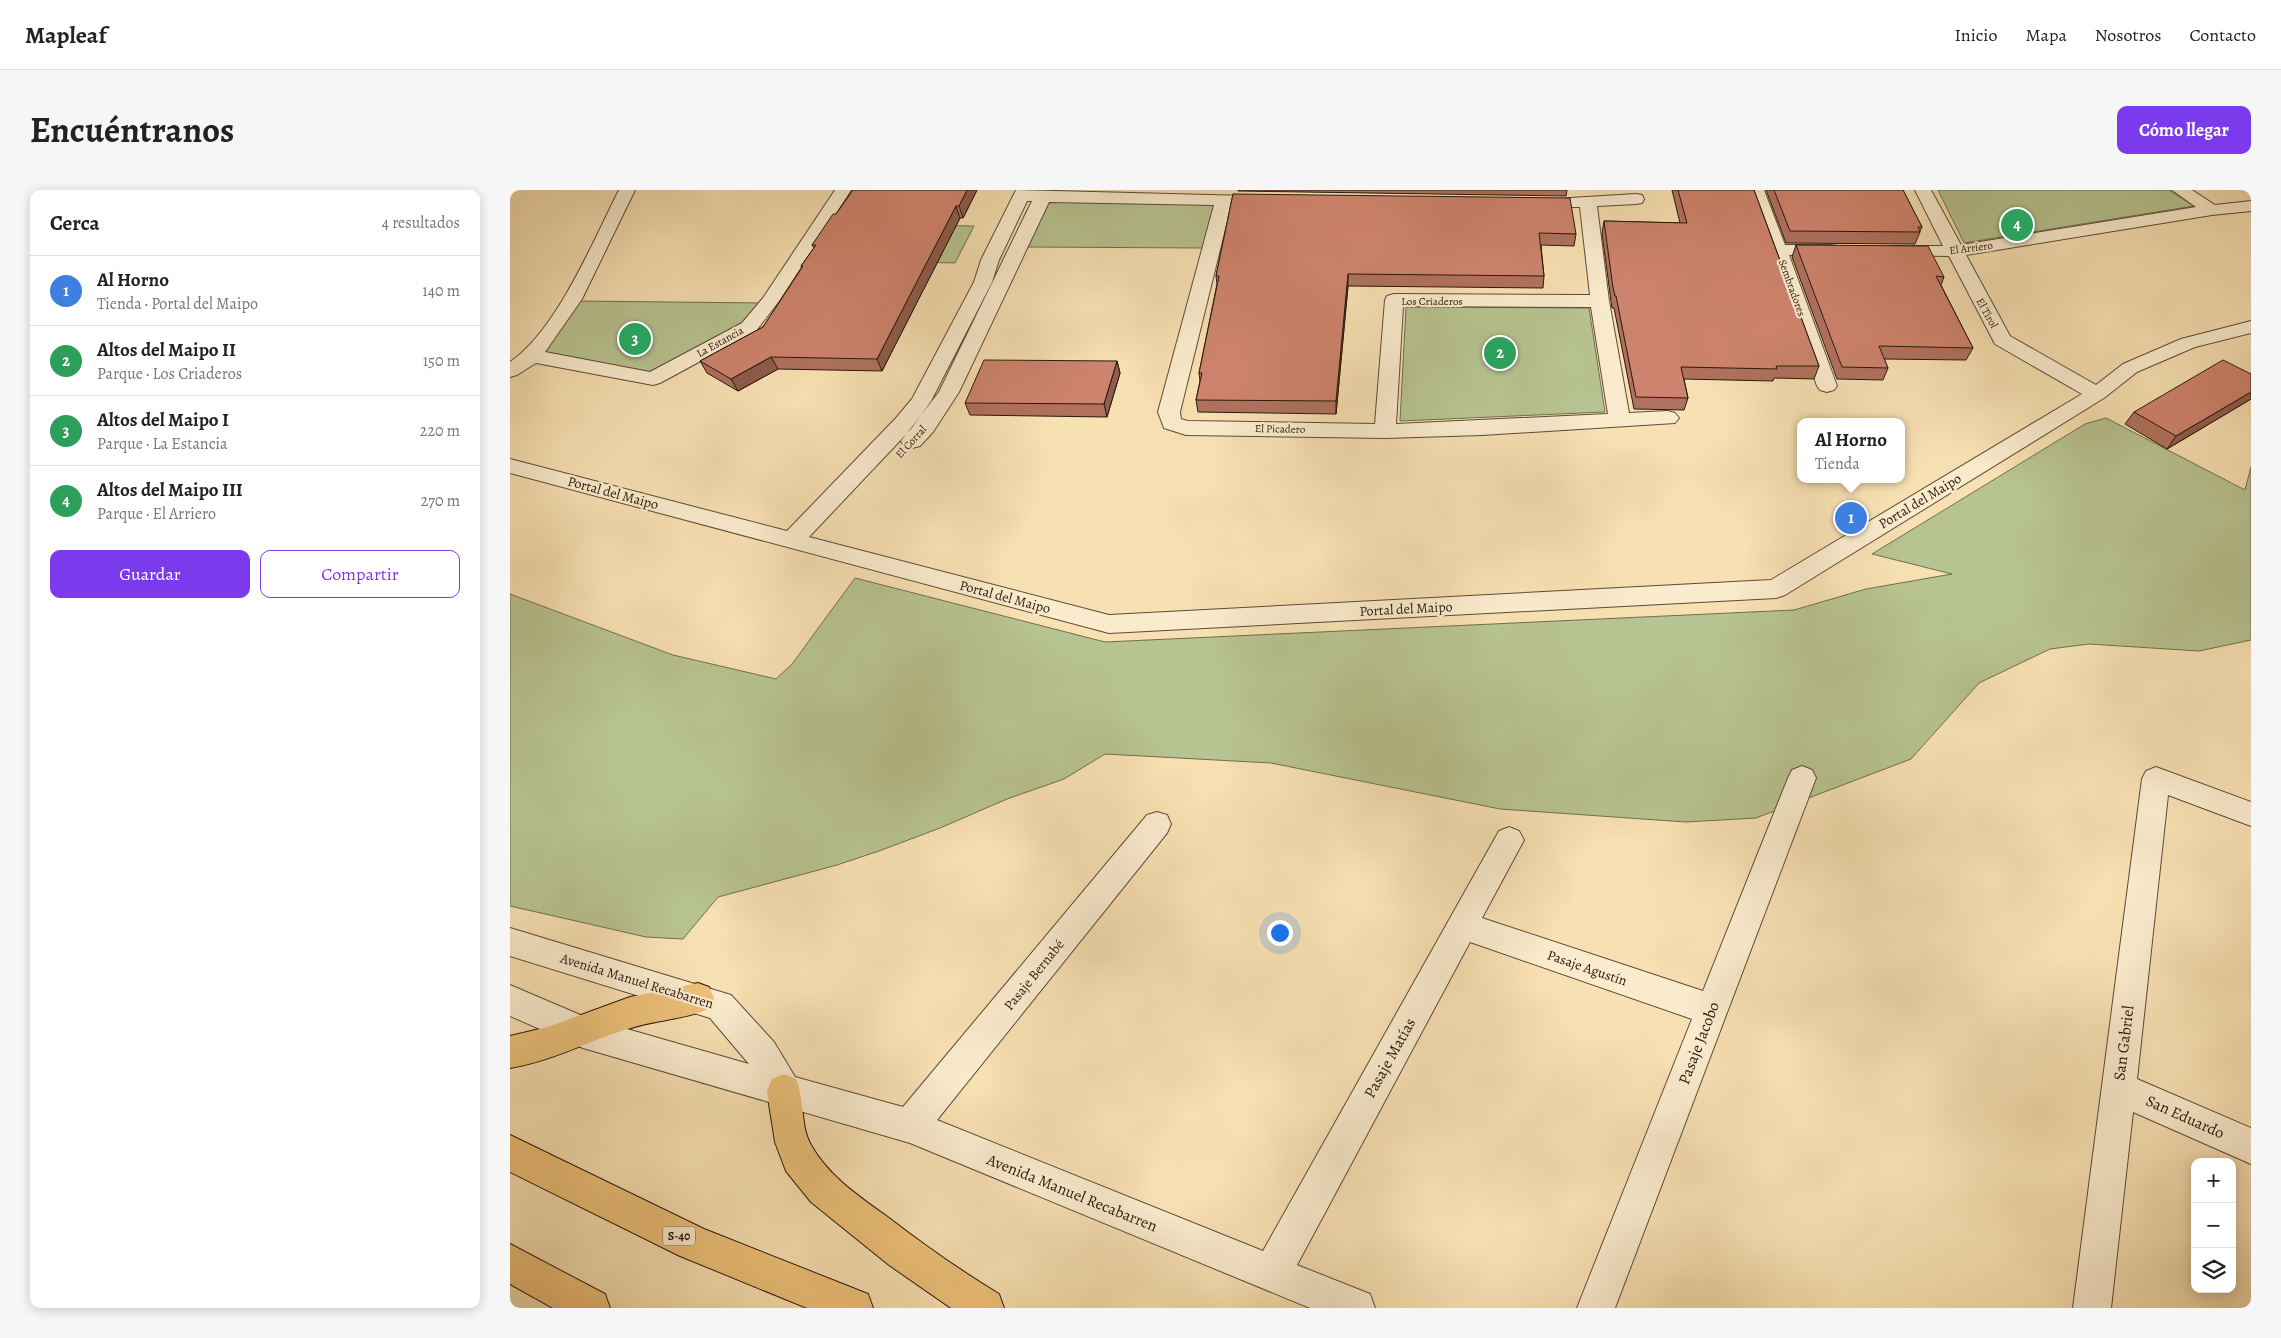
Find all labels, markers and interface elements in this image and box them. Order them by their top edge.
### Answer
text: Mapleaf [25,19,107,51]
text: Inicio [1954,23,1997,47]
text: Mapa [2025,23,2067,47]
text: Nosotros [2095,23,2161,47]
text: Contacto [2189,23,2256,47]
text: Encuéntranos [30,106,234,154]
button: Cómo llegar [2117,106,2251,154]
pin: 4 [2001,206,2033,244]
text: Cerca [50,209,100,237]
text: 4 resultados [382,212,460,234]
street label: El Arriero [1948,238,1994,258]
street label: Sembradores [1775,258,1809,318]
text: Al Horno [97,267,169,293]
text: 1 [63,280,69,302]
text: 140 m [422,280,460,302]
text: Tienda · Portal del Maipo [97,293,258,315]
street label: Los Criaderos [1401,294,1463,309]
street label: El Tirol [1973,295,2002,331]
pin: 3 [619,320,651,358]
street label: La Estancia [694,323,747,361]
pin: 2 [1484,334,1516,372]
text: Altos del Maipo II [97,337,236,363]
text: 2 [62,350,70,372]
text: 150 m [423,350,460,372]
text: Parque · Los Criaderos [97,363,242,385]
text: Altos del Maipo I [97,407,229,433]
popup [1797,418,1905,483]
text: 3 [63,420,69,442]
text: 220 m [420,420,460,442]
street label: El Picadero [1255,421,1306,437]
street label: El Corral [892,422,930,462]
text: Al Horno [1815,427,1887,453]
text: Parque · La Estancia [97,433,227,455]
text: Tienda [1815,453,1860,475]
street label: Portal del Maipo [1875,469,1965,533]
street label: Portal del Maipo [565,472,661,514]
text: Altos del Maipo III [97,477,243,503]
text: 4 [62,490,70,512]
text: 270 m [421,490,460,512]
pin: 1 [1835,499,1867,537]
text: Parque · El Arriero [97,503,216,525]
button: Guardar [50,550,250,598]
button: Compartir [260,550,460,598]
street label: Portal del Maipo [957,576,1053,618]
street label: Portal del Maipo [1359,597,1453,621]
your location [1267,920,1293,946]
street label: Pasaje Bernabé [1000,936,1068,1014]
street label: Pasaje Agustín [1545,945,1630,991]
street label: Avenida Manuel Recabarren [557,948,716,1013]
street label: Pasaje Jacobo [1673,998,1725,1088]
street label: San Gabriel [2108,1004,2140,1082]
street label: Pasaje Matías [1359,1014,1421,1102]
street label: San Eduardo [2142,1090,2228,1144]
street label: Avenida Manuel Recabarren [982,1148,1161,1237]
map controls [2191,1158,2236,1293]
button: + [2191,1158,2236,1203]
button: − [2191,1203,2236,1248]
road number: S-40 [663,1226,695,1246]
button: layers [2191,1248,2236,1293]

